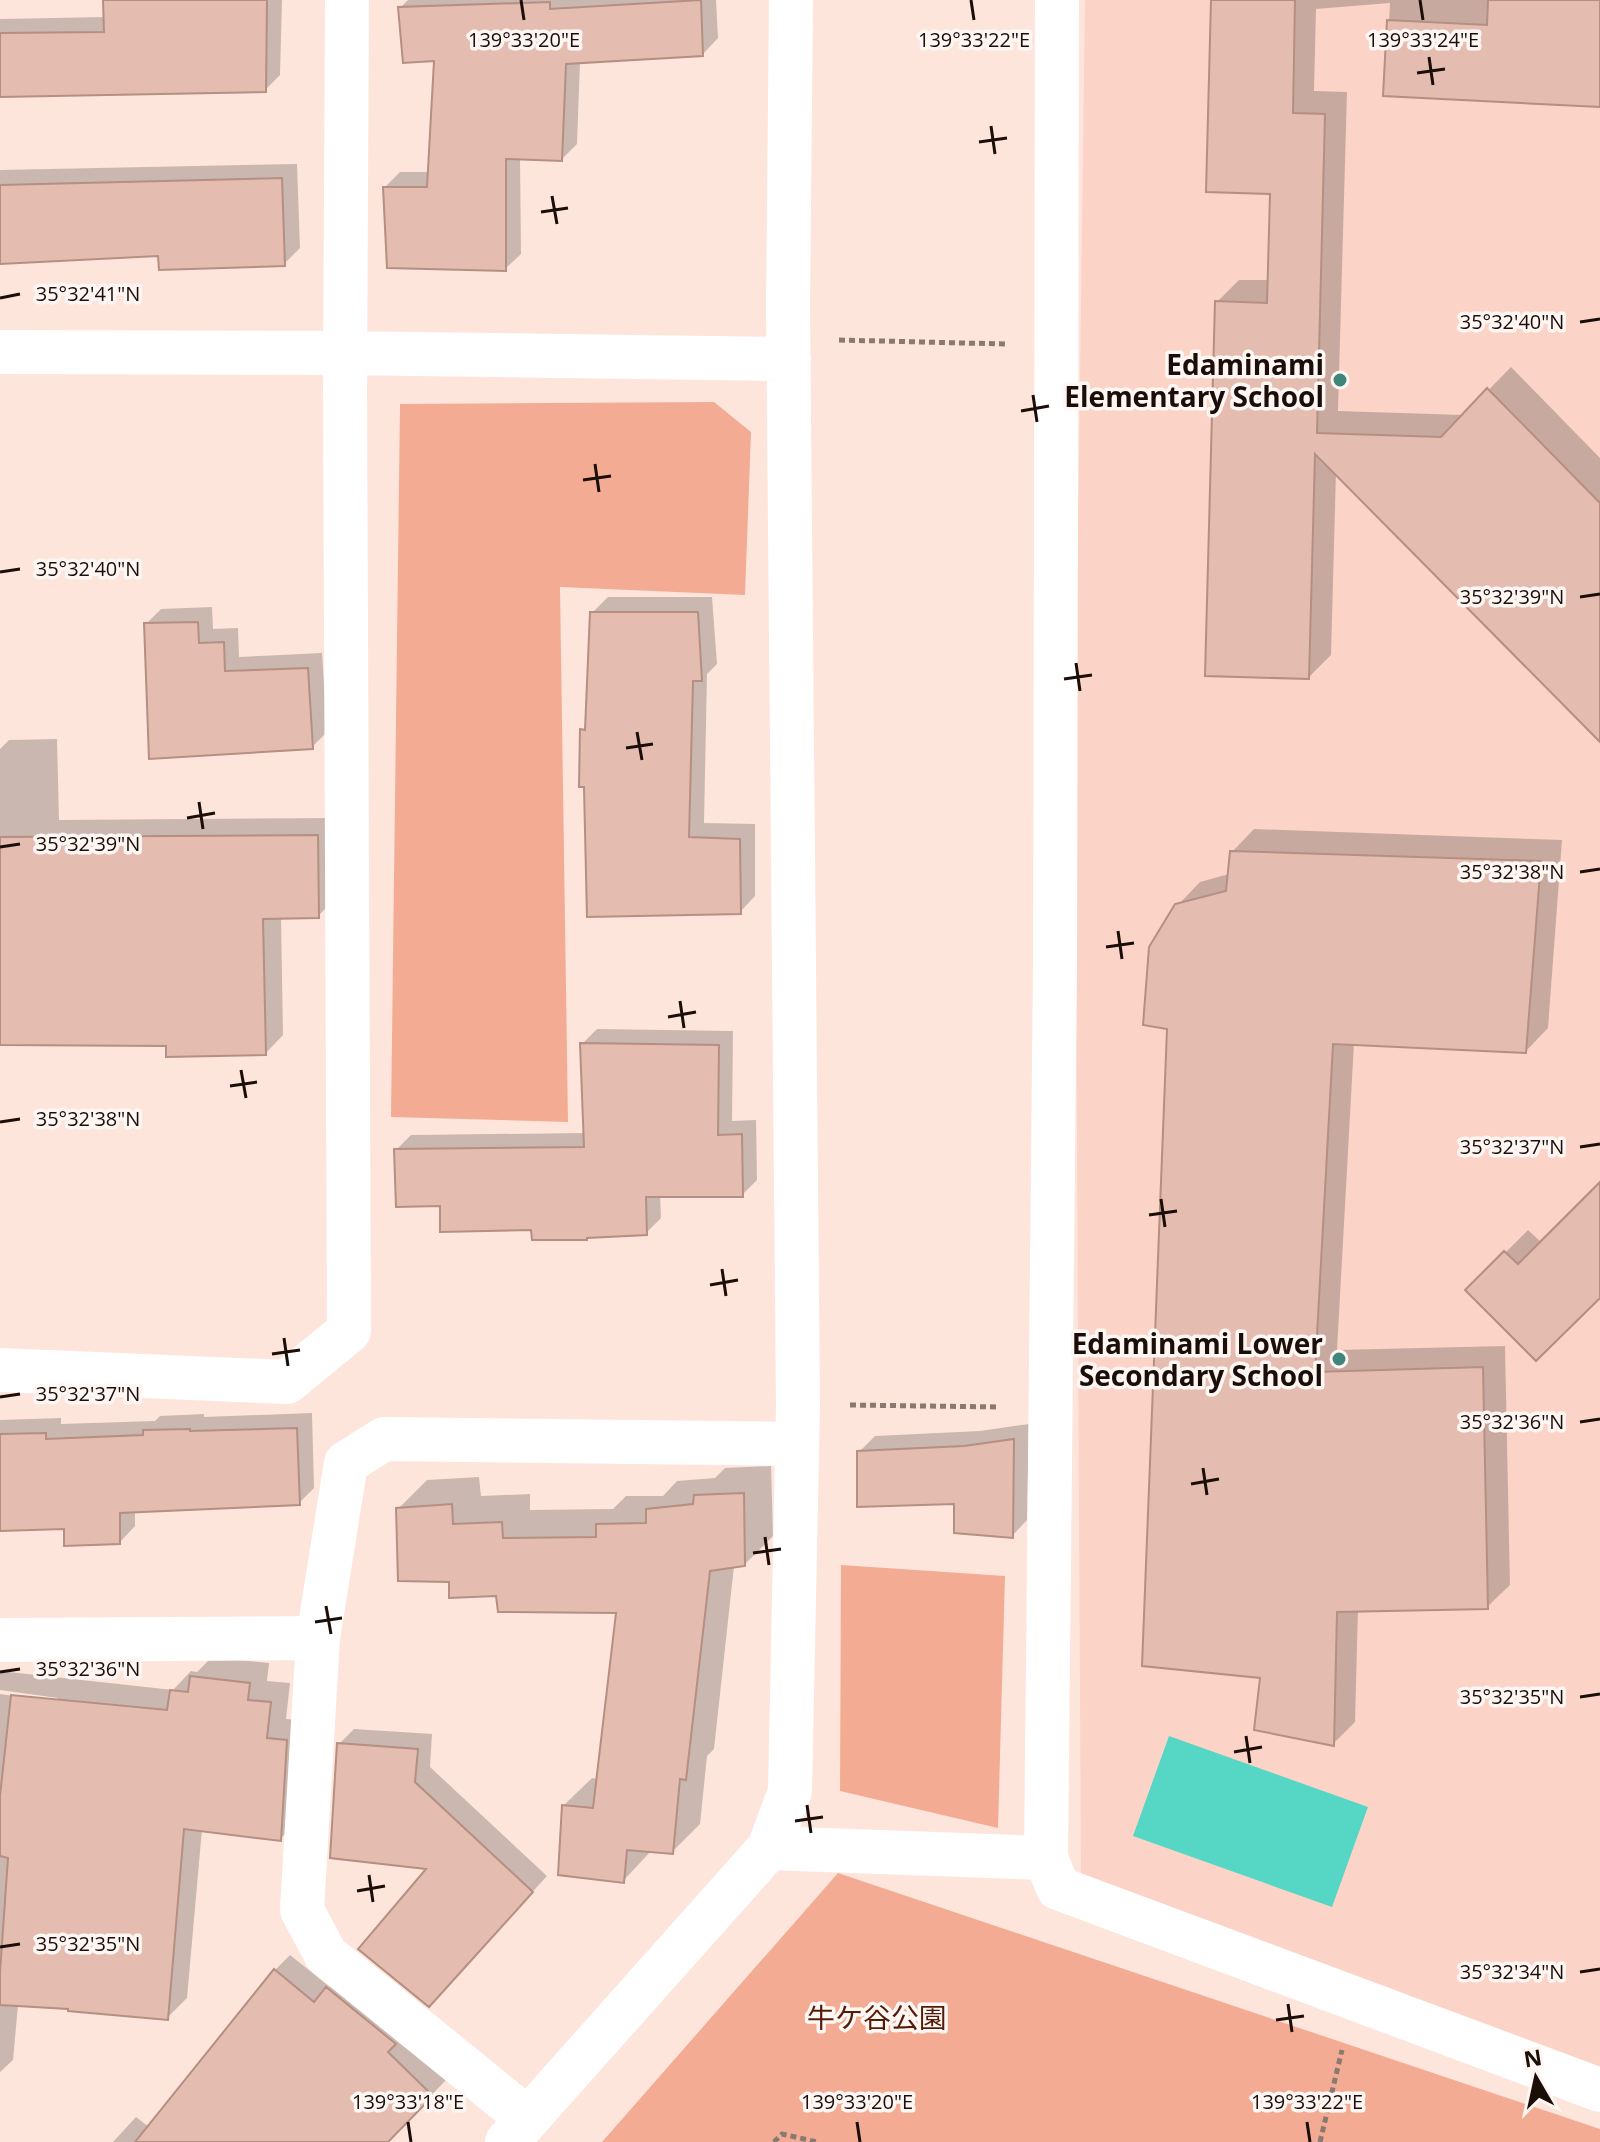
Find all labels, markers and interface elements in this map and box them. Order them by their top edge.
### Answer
text: 139°33'20"E [468,26,580,53]
text: 139°33'22"E [918,26,1030,53]
text: 139°33'24"E [1367,26,1479,53]
text: 35°32'41"N [36,280,140,307]
text: 35°32'40"N [1460,308,1564,335]
place label: Edaminami Elementary School [1064,345,1324,415]
marker: Edaminami Elementary School [1331,371,1349,389]
text: 35°32'40"N [36,555,140,582]
text: 35°32'39"N [1460,583,1564,610]
text: 35°32'39"N [36,830,140,857]
text: 35°32'38"N [1460,858,1564,885]
text: 35°32'38"N [36,1105,140,1132]
text: 35°32'37"N [1460,1133,1564,1160]
place label: Edaminami Lower Secondary School [1072,1324,1323,1394]
marker: Edaminami Lower Secondary School [1330,1350,1348,1368]
text: 35°32'37"N [36,1380,140,1407]
text: 35°32'36"N [1460,1408,1564,1435]
text: 35°32'36"N [36,1655,140,1682]
text: 35°32'35"N [1460,1683,1564,1710]
text: 35°32'35"N [36,1930,140,1957]
text: 35°32'34"N [1460,1958,1564,1985]
park label: 牛ケ谷公園 [807,1998,947,2036]
north arrow [1496,2038,1576,2118]
text: N [1522,2041,1544,2073]
text: 139°33'18"E [352,2088,464,2115]
text: 139°33'20"E [801,2088,913,2115]
text: 139°33'22"E [1251,2088,1363,2115]

